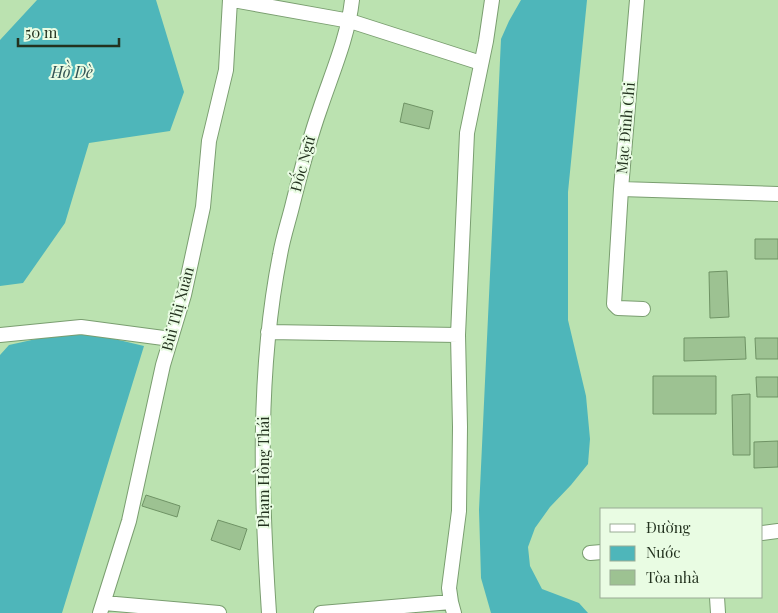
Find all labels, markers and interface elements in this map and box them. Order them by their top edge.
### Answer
scale bar [18,15,119,47]
text: 50 m [25,22,58,42]
water label: Hồ Dè [50,59,93,82]
street label: Mạc Đĩnh Chi [611,81,639,175]
street label: Đốc Ngữ [284,133,319,194]
street label: Bùi Thị Xuân [156,265,198,353]
street label: Phạm Hồng Thái [252,416,273,528]
legend [600,508,763,598]
text: Đường [646,517,691,537]
text: Nước [646,542,681,562]
text: Tòa nhà [646,567,700,587]

